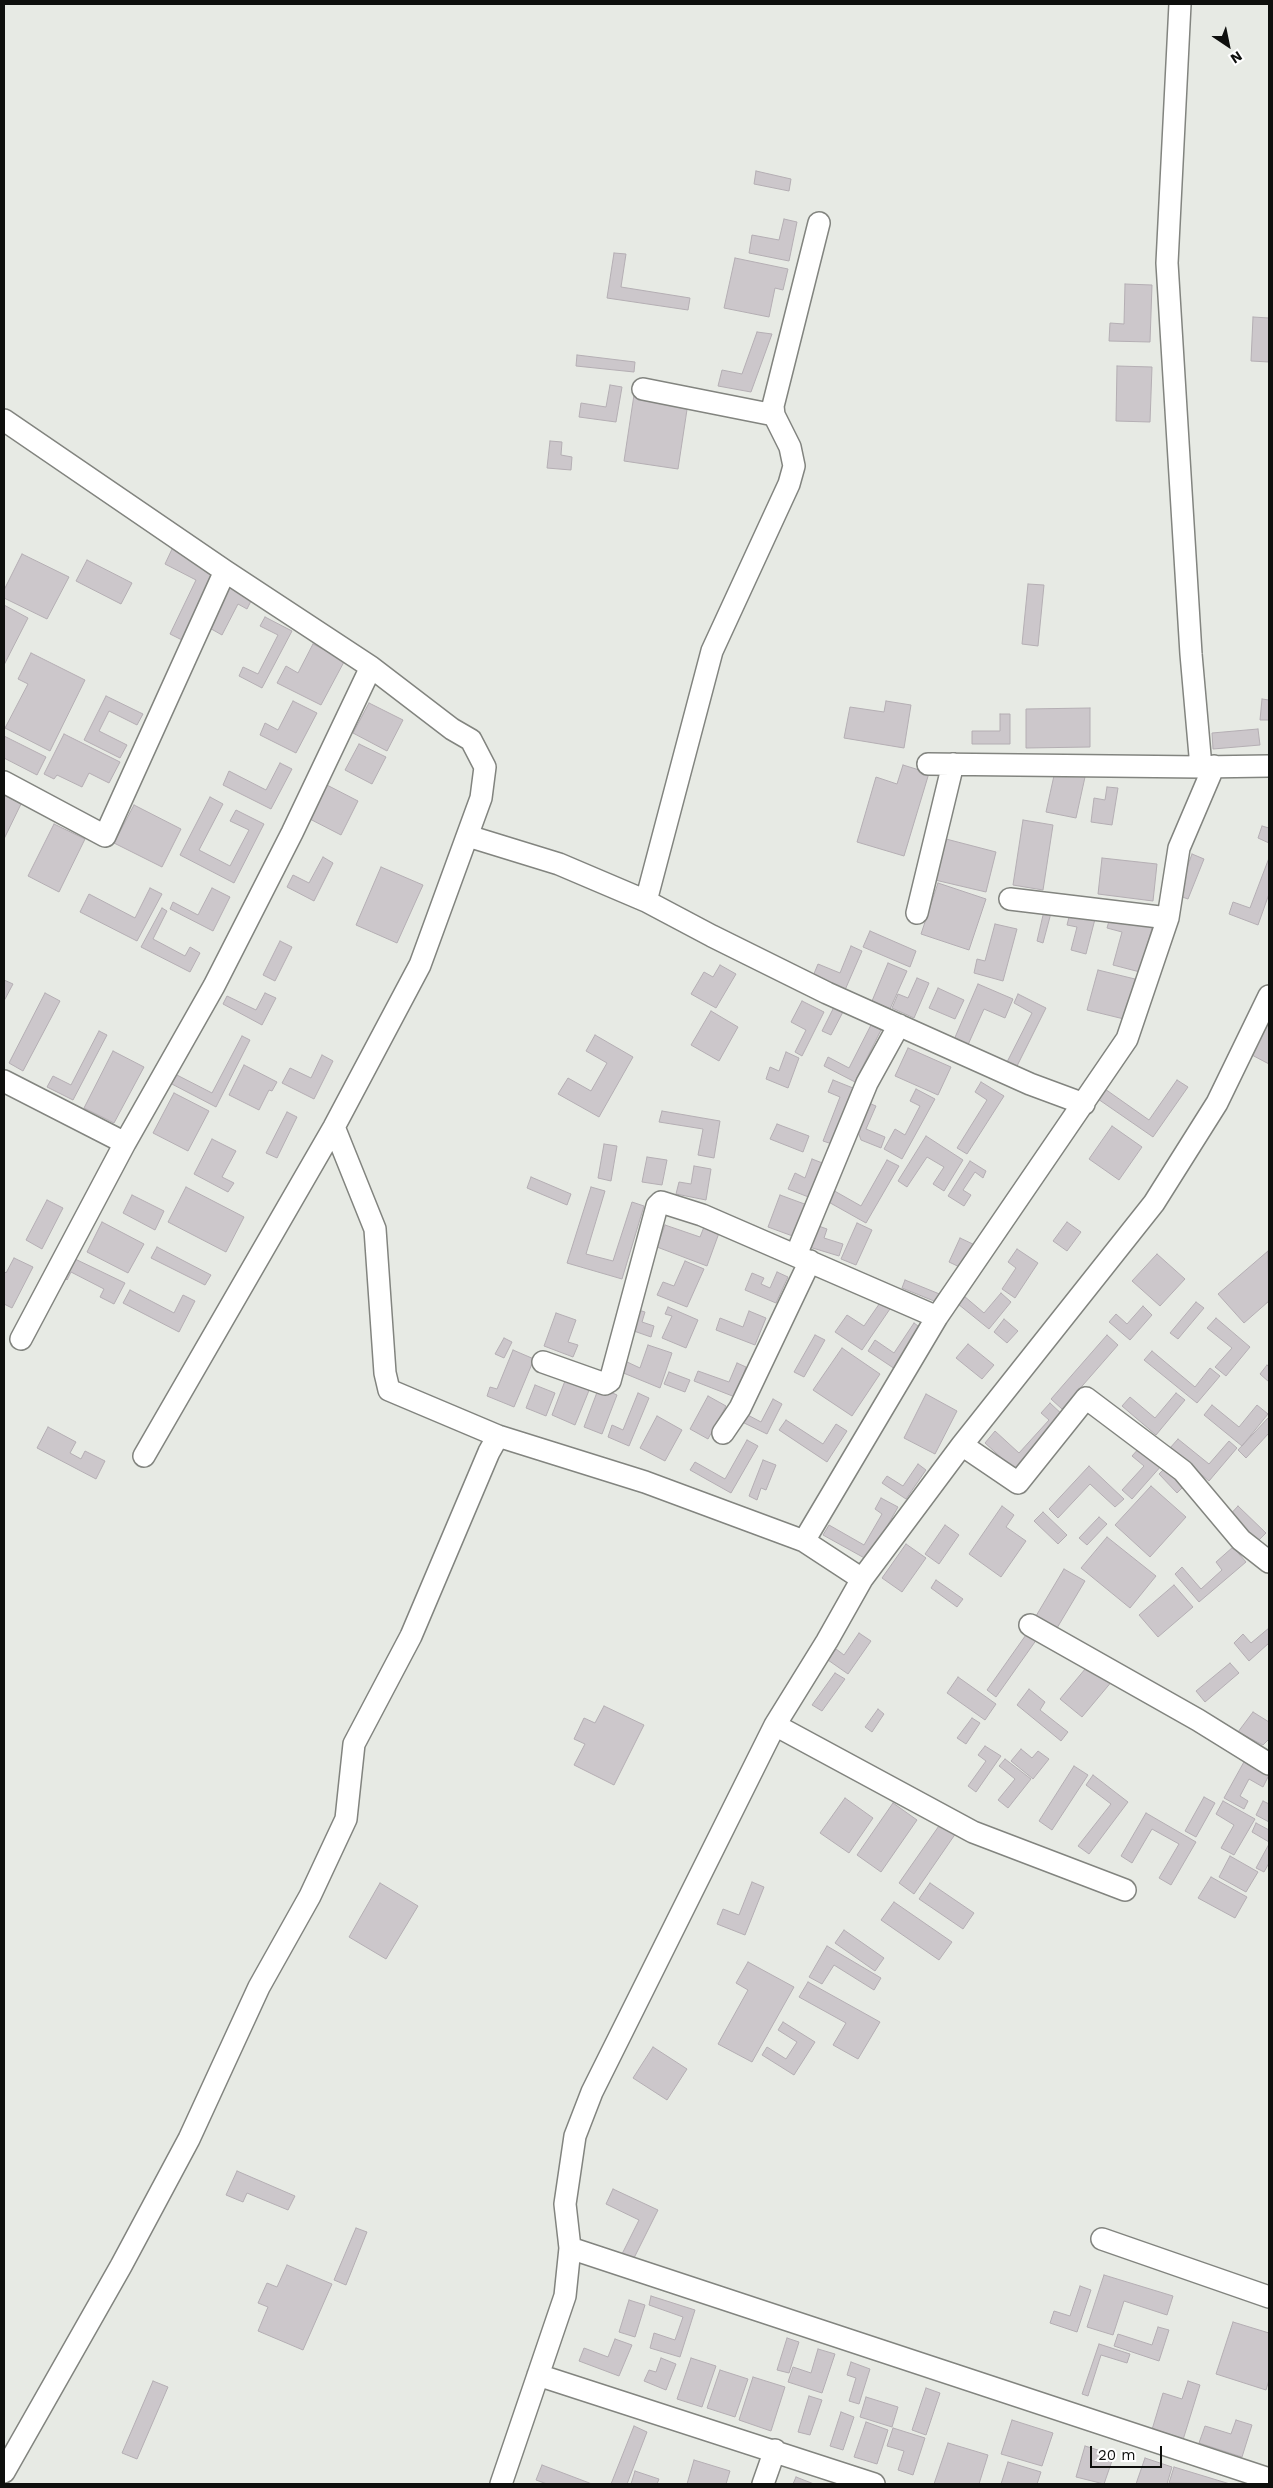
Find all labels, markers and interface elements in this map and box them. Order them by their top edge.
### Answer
north arrow [1203,20,1253,70]
text: N [1228,48,1245,67]
scale bar [1093,2436,1166,2468]
text: 20 m [1098,2446,1136,2464]

